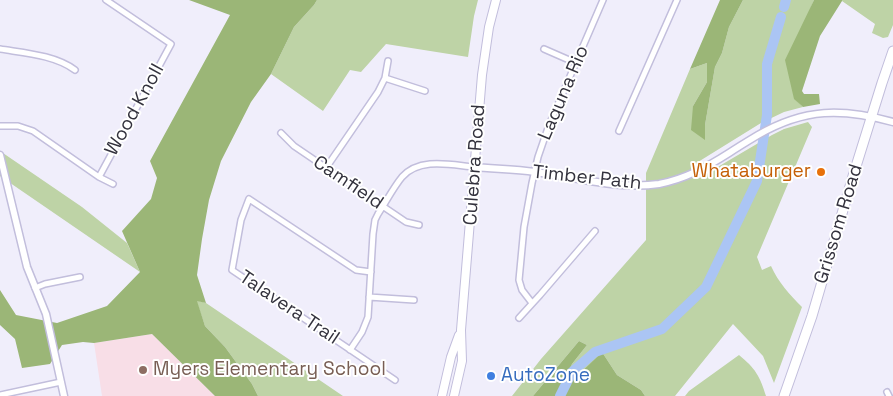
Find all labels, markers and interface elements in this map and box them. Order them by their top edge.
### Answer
street label: Laguna Rio [534,42,594,144]
street label: Wood Knoll [100,60,170,160]
street label: Culebra Road [459,104,491,226]
street label: Camfield [308,151,388,215]
street label: Timber Path [531,161,643,195]
place label: Whataburger [692,161,811,183]
street label: Grissom Road [810,161,868,287]
marker: Whataburger [815,166,827,178]
street label: Talavera Trail [235,266,343,350]
place label: Myers Elementary School [153,359,386,381]
marker: Myers Elementary School [137,364,149,376]
place label: AutoZone [501,365,590,387]
marker: AutoZone [485,370,497,382]

